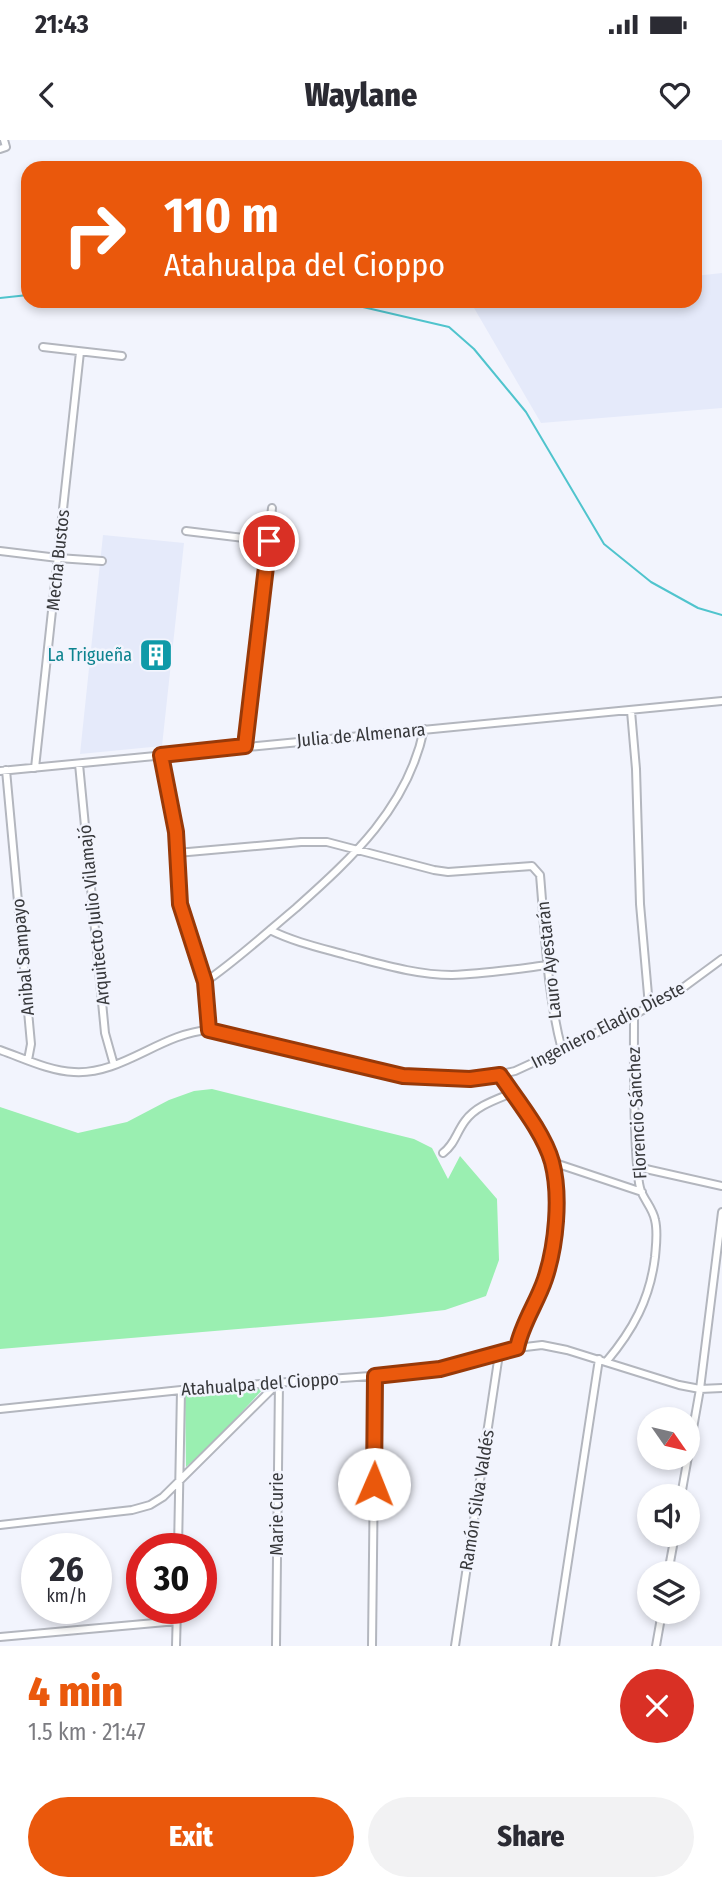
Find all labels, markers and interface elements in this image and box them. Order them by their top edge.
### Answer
text: 21:43 [35,9,89,40]
icon: back [28,76,66,114]
text: Waylane [305,76,417,114]
icon: heart [656,76,694,114]
text: 110 m [164,186,279,245]
icon: right [49,189,140,280]
text: Atahualpa del Cioppo [164,246,445,284]
street label: Mecha Bustos [42,508,74,612]
pin [239,511,299,571]
icon: arrive [250,522,288,560]
building icon: La Trigueña [137,636,175,674]
place label: La Trigueña [48,644,132,666]
street label: Julia de Almenara [296,718,427,752]
street label: Arquitecto Julio Vilamajó [74,824,114,1006]
street label: Anibal Sampayo [7,898,39,1016]
street label: Lauro Ayestarán [532,900,566,1020]
street label: Ingeniero Eladio Dieste [528,977,689,1073]
street label: Florencio Sánchez [623,1046,651,1180]
street label: Atahualpa del Cioppo [180,1368,340,1400]
north arrow [637,1407,700,1470]
map controls [637,1407,700,1624]
street label: Ramón Silva Valdés [455,1428,499,1572]
position arrow [337,1447,411,1521]
street label: Marie Curie [266,1472,288,1556]
button: sound [637,1484,700,1547]
speed limit sign: 30 [126,1533,217,1624]
text: 26 [49,1548,84,1590]
button: layers [637,1561,700,1624]
text: km/h [46,1585,87,1607]
text: 4 min [28,1667,123,1717]
button: close [620,1669,694,1743]
text: 1.5 km · 21:47 [28,1718,146,1746]
button: Exit [28,1797,354,1877]
button: Share [368,1797,694,1877]

